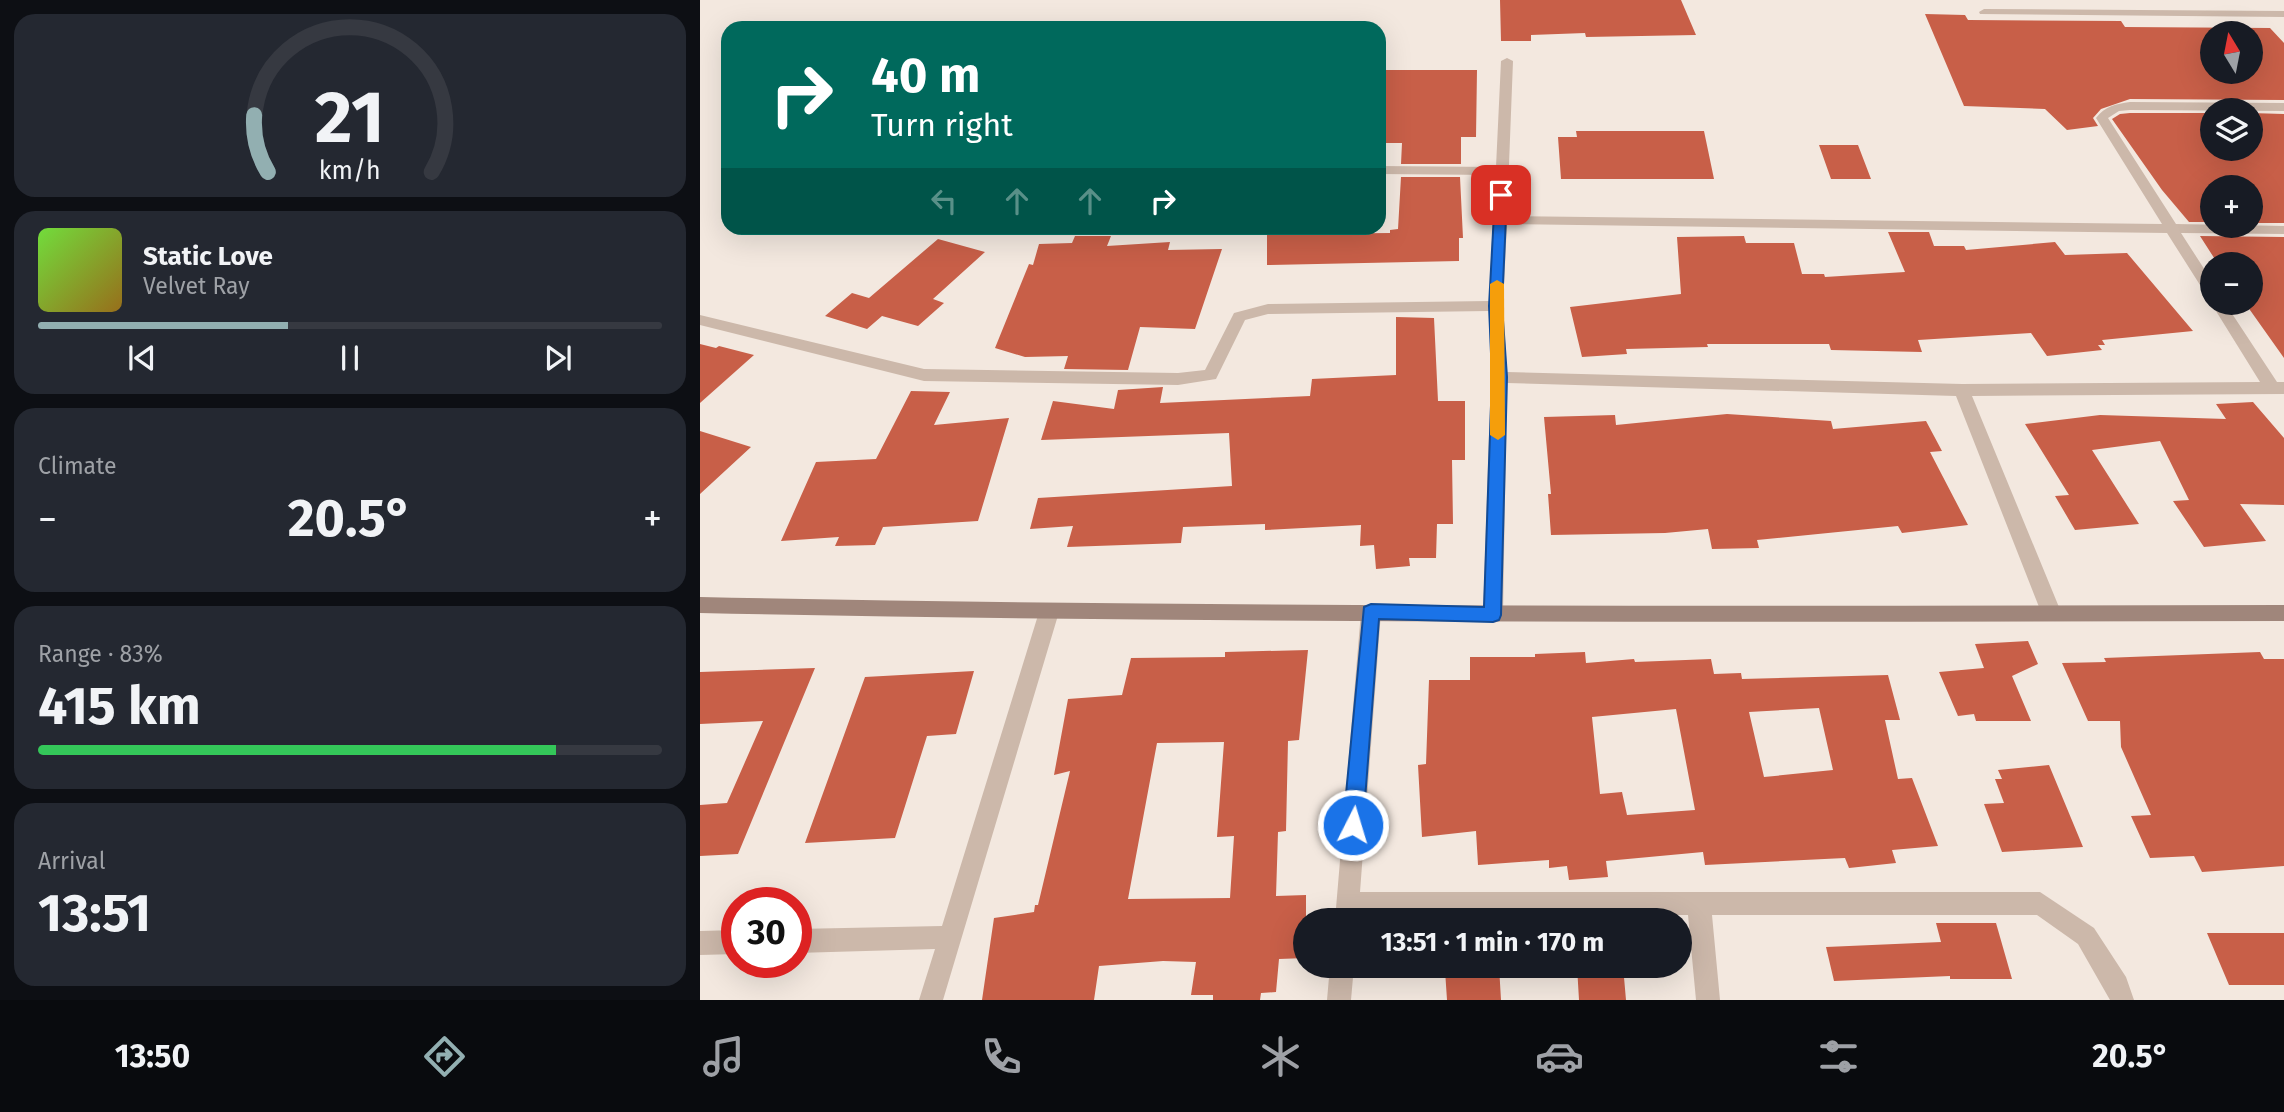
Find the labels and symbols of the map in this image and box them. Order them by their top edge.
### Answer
north arrow [2200,21,2263,84]
pin [1471,165,1531,225]
position arrow [1316,788,1390,862]
speed limit sign: 30 [721,887,812,978]

